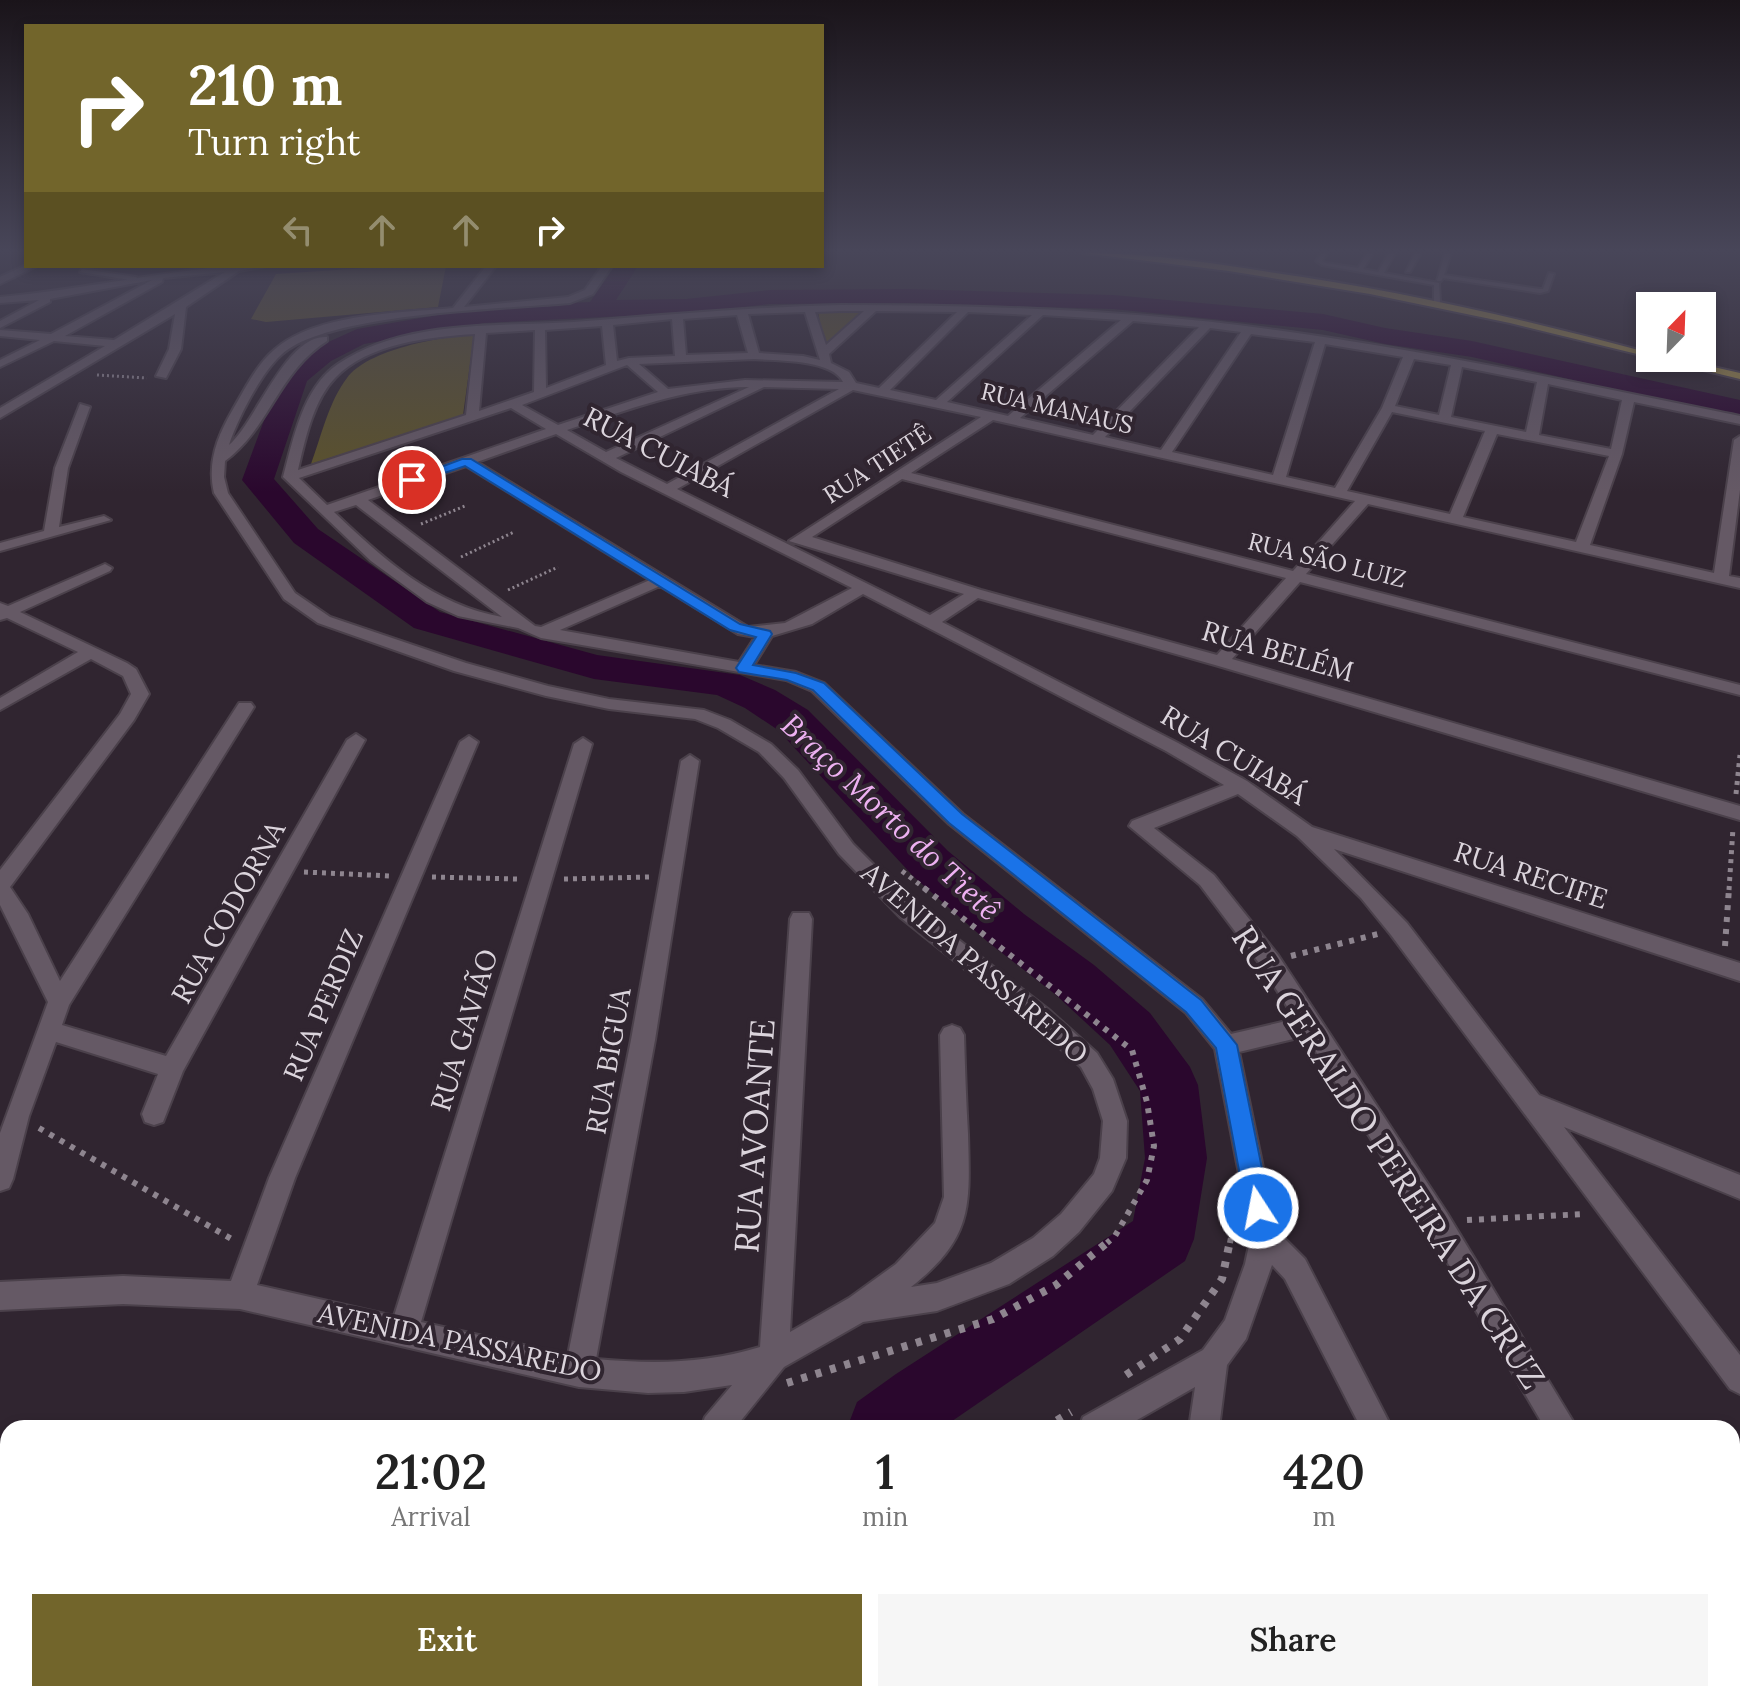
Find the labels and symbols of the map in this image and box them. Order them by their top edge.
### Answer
north arrow [1636,292,1716,372]
street label: RUA MANAUS [978,375,1136,441]
street label: RUA CUIABÁ [578,399,741,506]
street label: RUA TIETÊ [817,418,937,510]
pin [378,446,446,514]
street label: RUA SÃO LUIZ [1245,525,1409,595]
street label: RUA BELÉM [1198,612,1358,690]
street label: RUA CUIABÁ [1154,697,1314,813]
water label: Braço Morto do Tietê [773,706,1009,928]
street label: RUA CODORNA [163,814,293,1010]
street label: RUA RECIFE [1450,833,1612,917]
street label: AVENIDA PASSAREDO [853,854,1096,1071]
street label: RUA GERALDO PEREIRA DA CRUZ [1223,917,1555,1397]
street label: RUA PERDIZ [275,924,371,1086]
street label: RUA GAVIÃO [422,945,506,1115]
street label: RUA BIGUA [577,984,639,1137]
street label: RUA AVOANTE [724,1018,784,1254]
position arrow [1216,1166,1300,1250]
street label: AVENIDA PASSAREDO [314,1294,605,1390]

